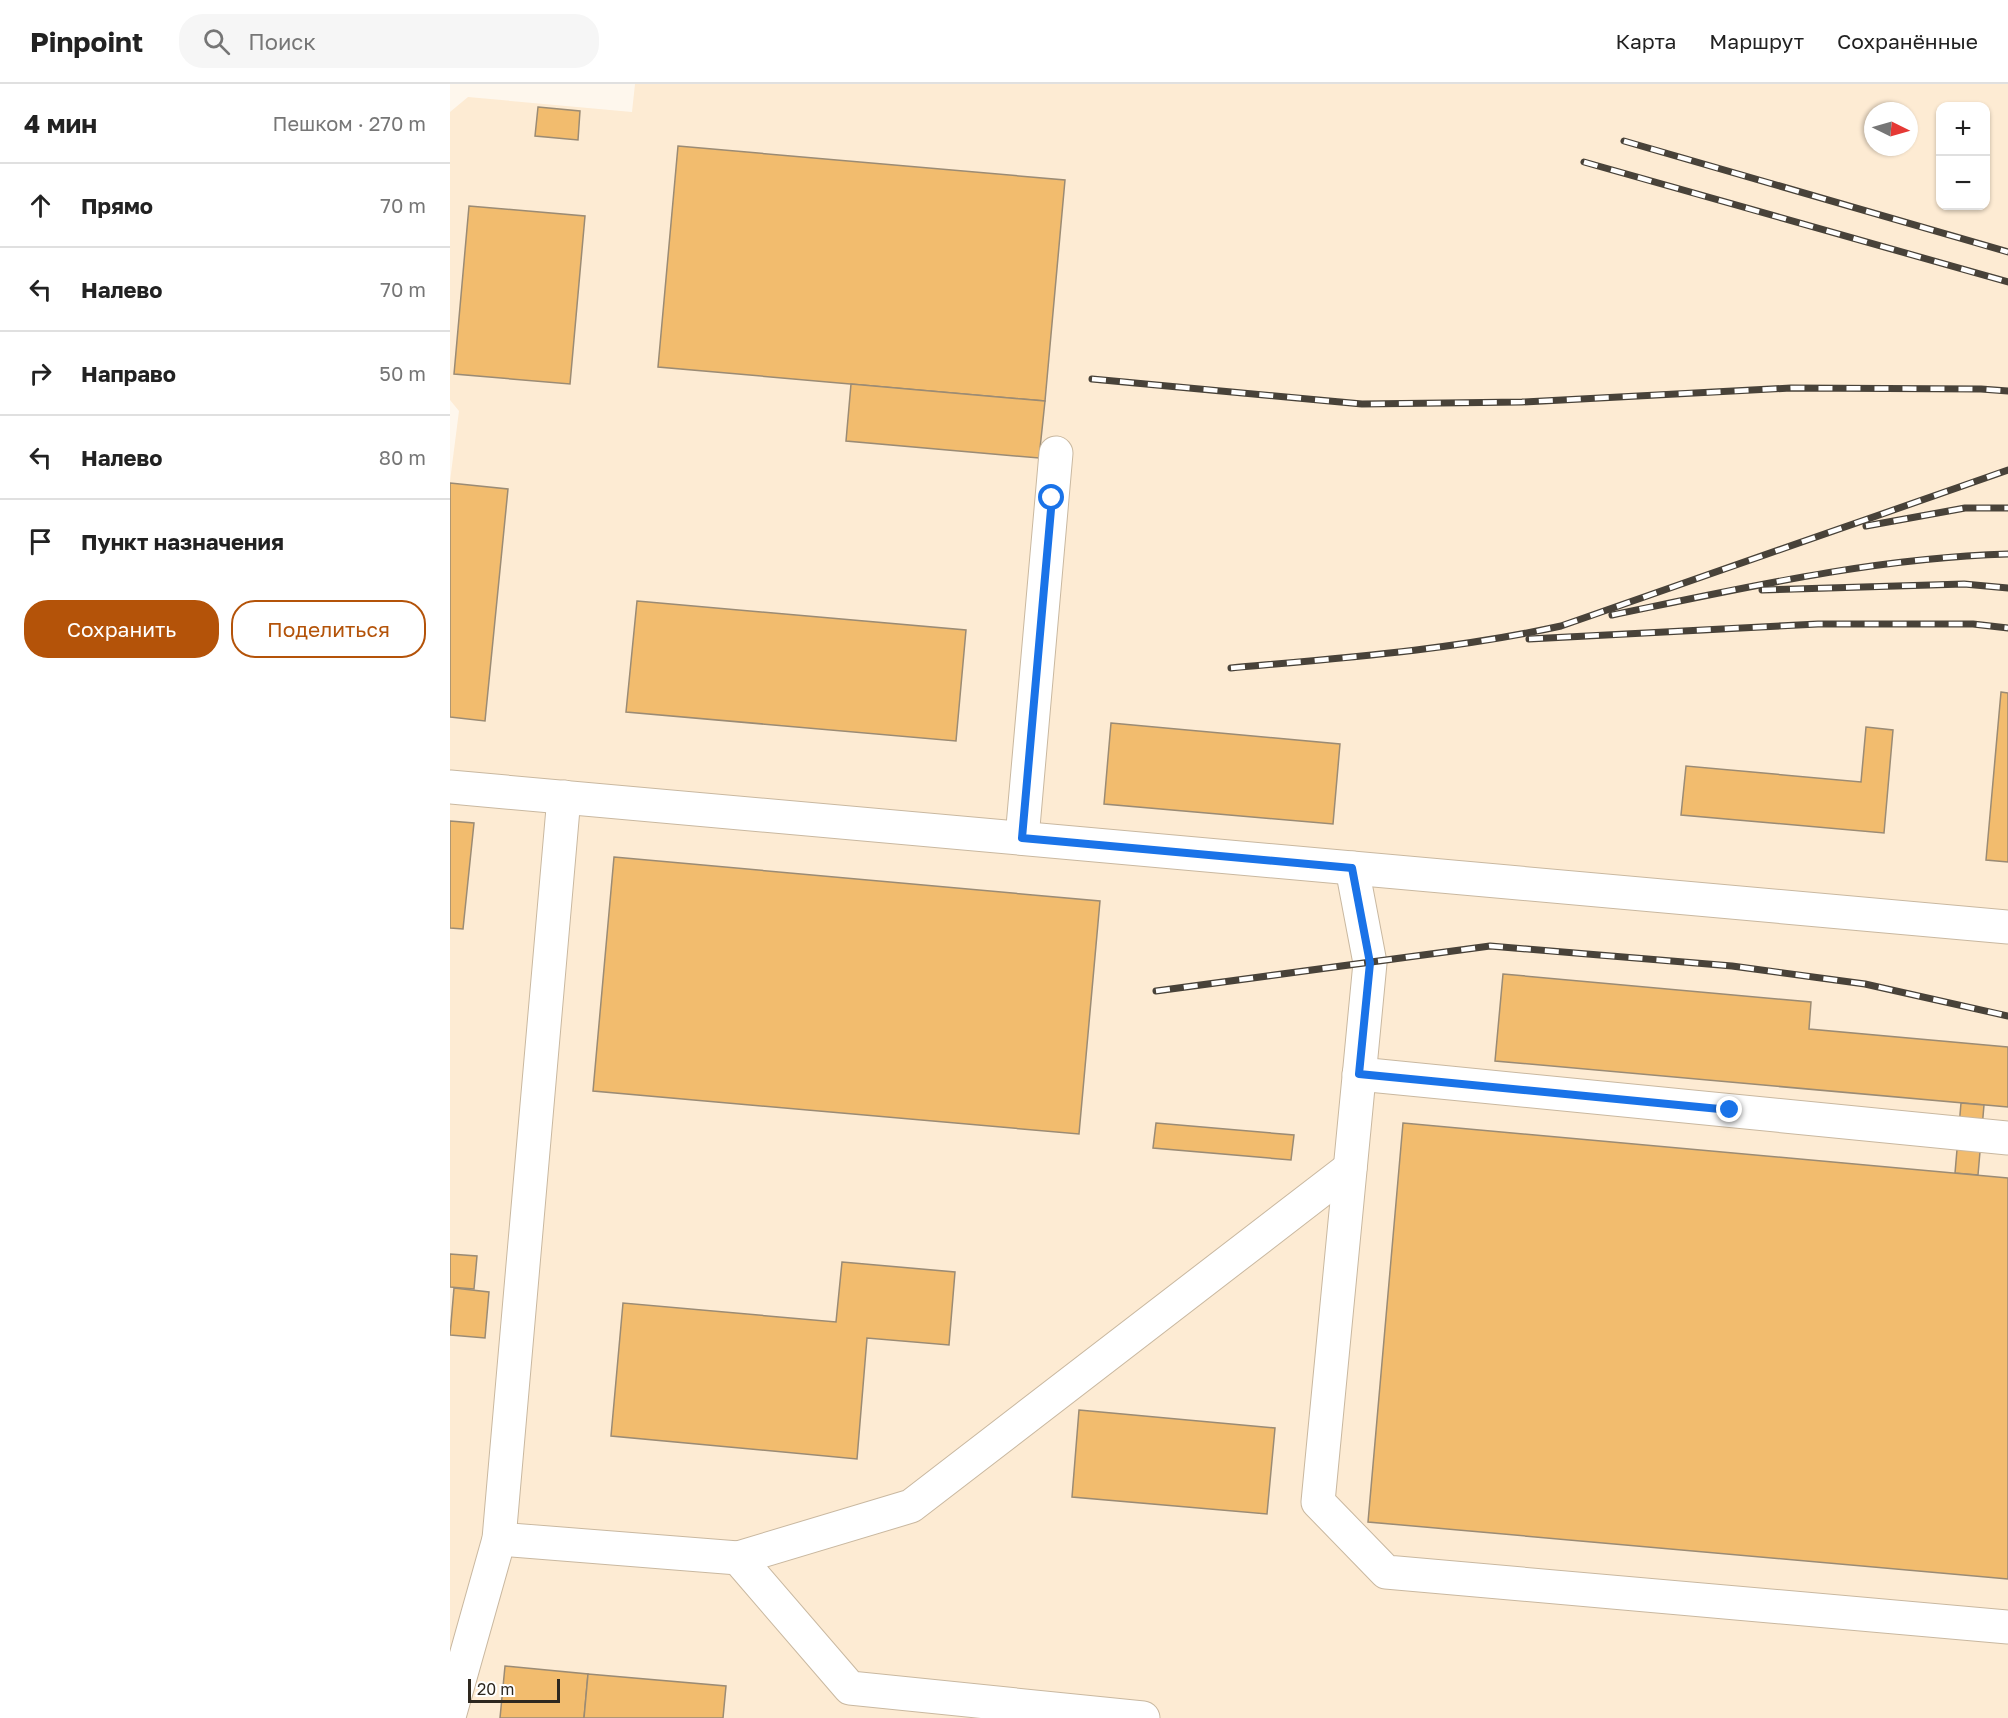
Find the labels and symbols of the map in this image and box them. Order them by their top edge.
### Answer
north arrow [1864,102,1918,156]
route start [1038,484,1064,510]
route end [1716,1096,1742,1122]
scale bar [468,1676,560,1704]

